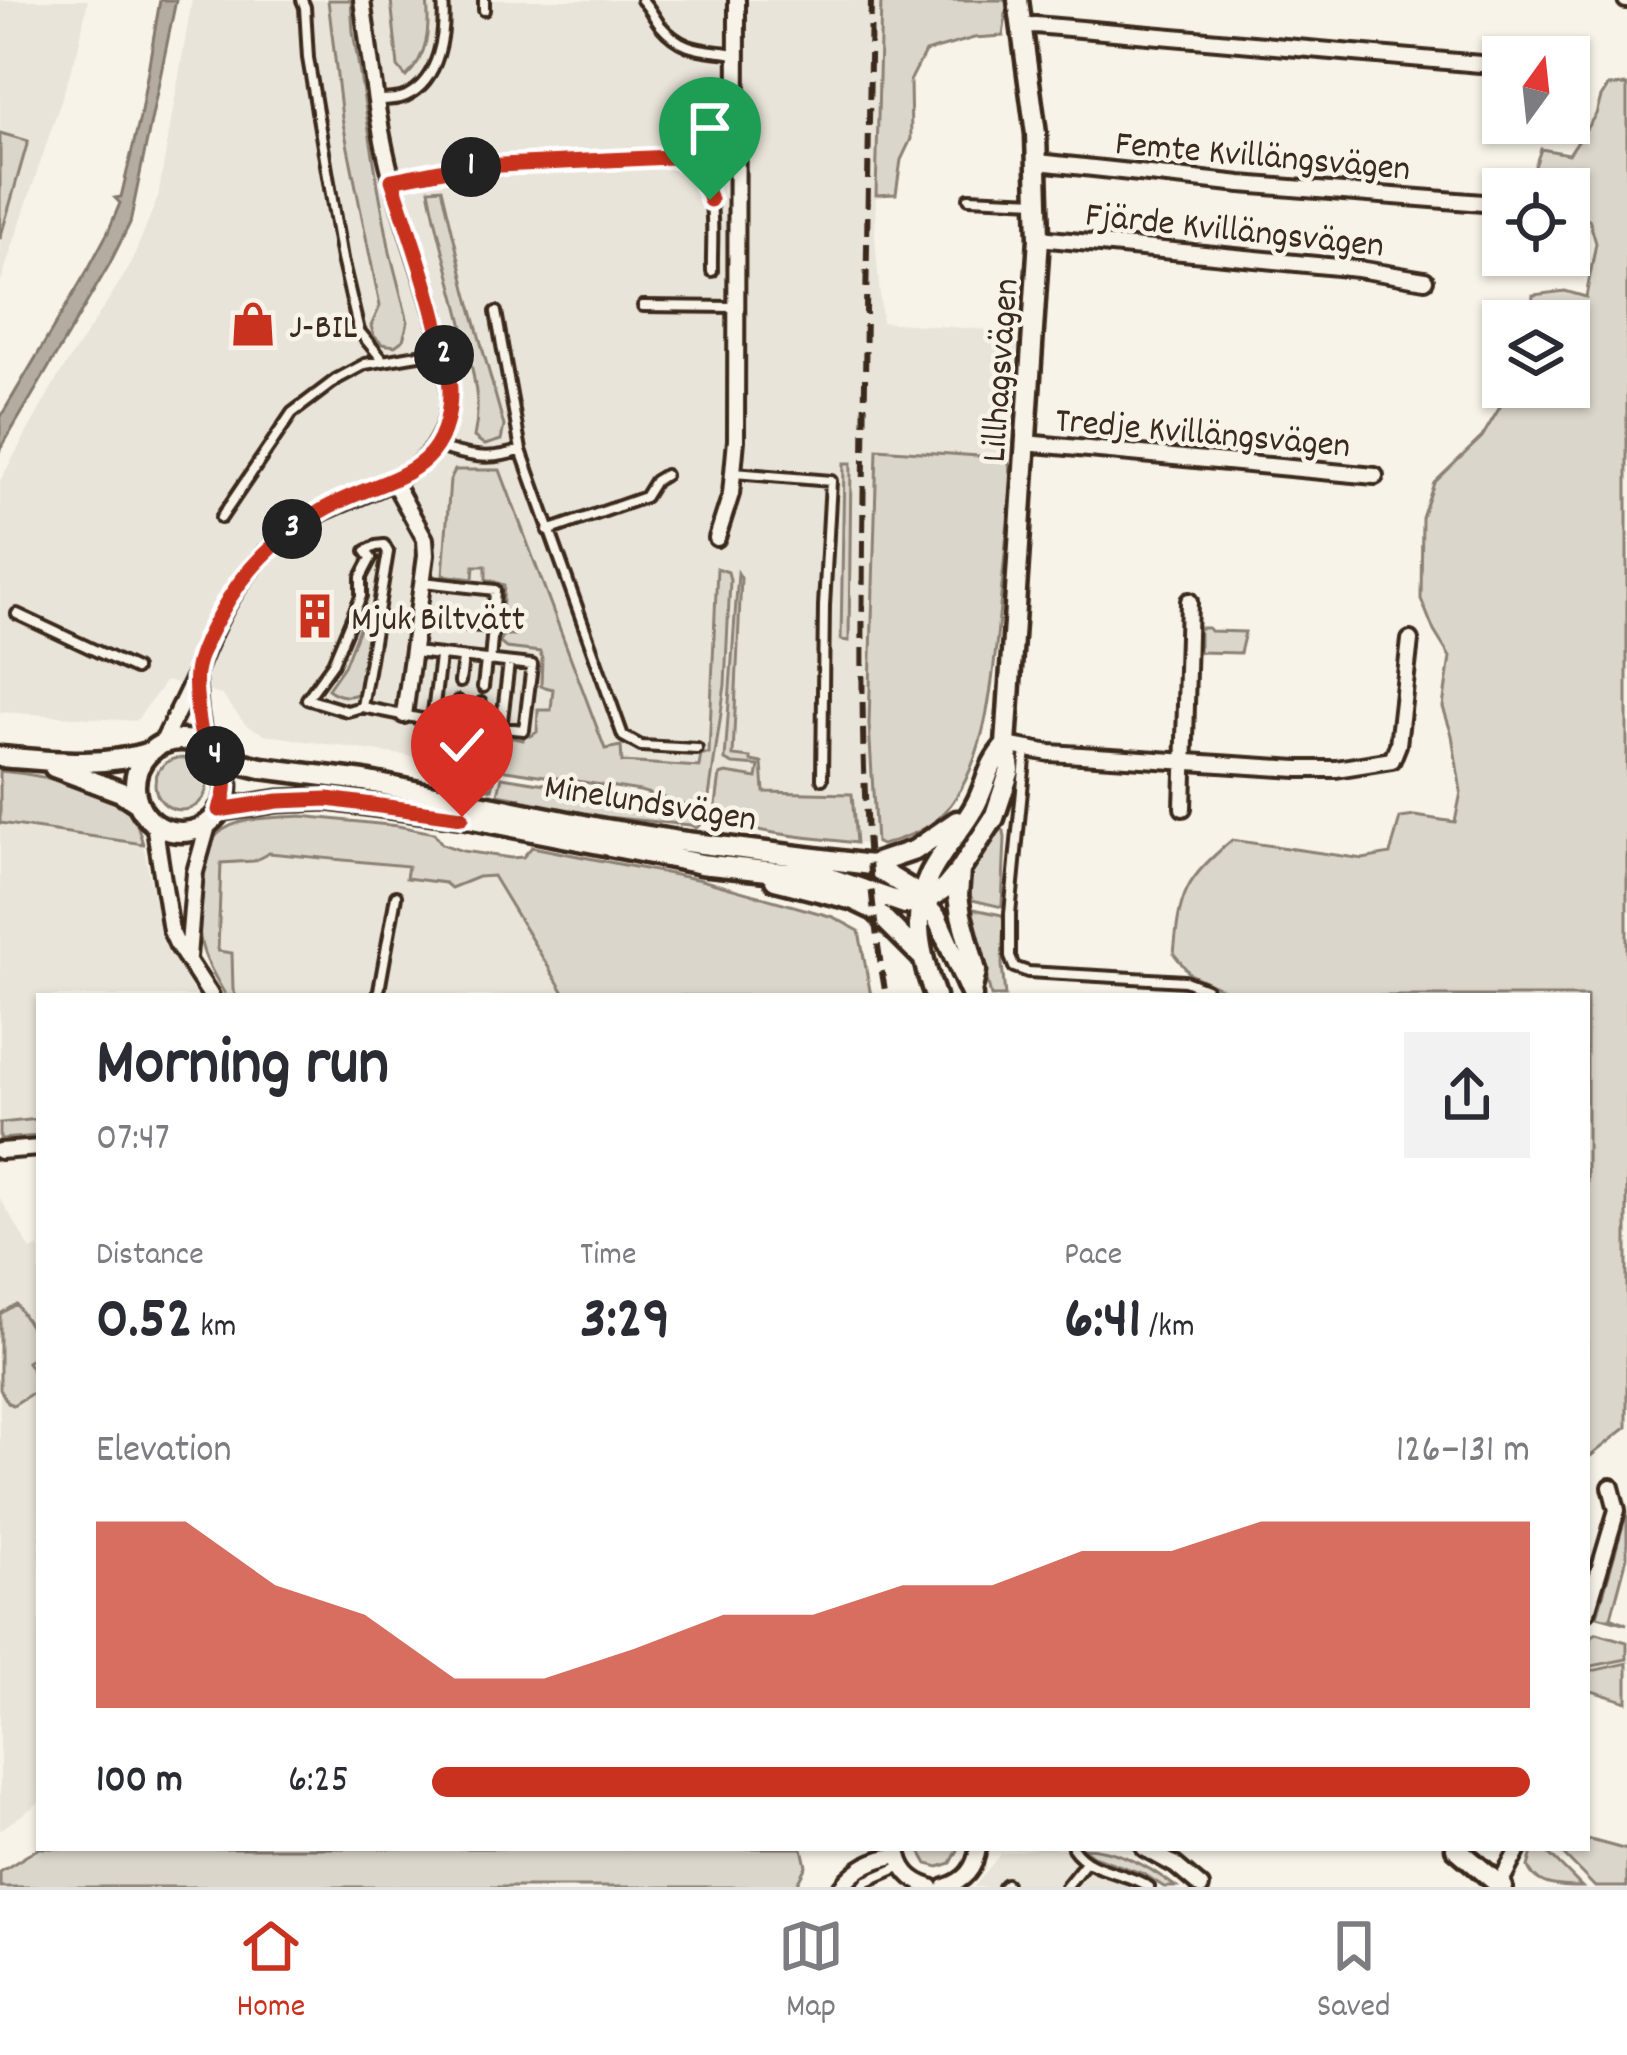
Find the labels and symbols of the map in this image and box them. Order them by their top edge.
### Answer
north arrow [1482,36,1590,144]
pin [659,77,761,200]
street label: Femte Kvillängsvägen [1113,120,1412,198]
pin: 1 [441,137,501,197]
street label: Fjärde Kvillängsvägen [1083,191,1386,274]
street label: Lillhagsvägen [971,277,1035,464]
shop icon: J-BIL [228,299,278,349]
place label: J-BIL [289,304,358,356]
pin: 2 [414,325,474,385]
street label: Tredje Kvillängsvägen [1053,397,1352,475]
pin: 3 [262,499,322,559]
building icon: Mjuk Biltvätt [290,591,340,641]
place label: Mjuk Biltvätt [351,596,525,648]
pin [411,694,513,817]
pin: 4 [185,726,245,786]
street label: Minelundsvägen [540,763,760,848]

